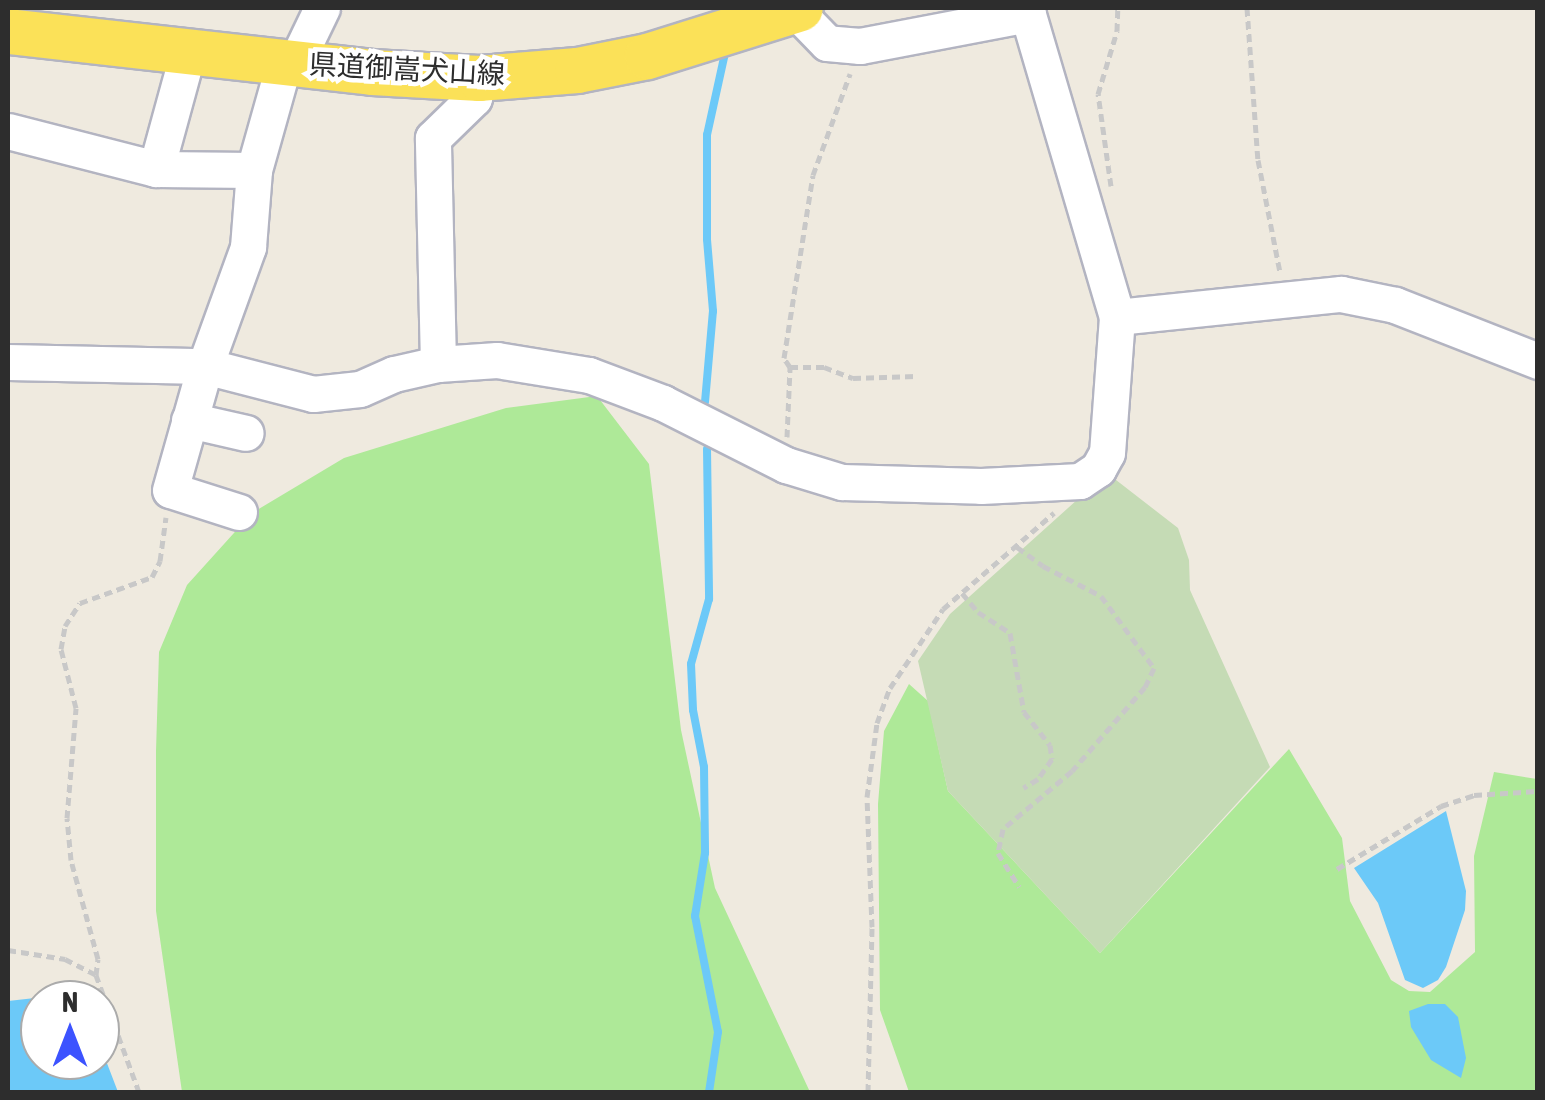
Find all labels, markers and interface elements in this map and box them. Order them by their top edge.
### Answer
street label: 県道御嵩犬山線 [308,47,506,91]
north arrow [20,980,120,1080]
text: N [62,986,78,1018]

